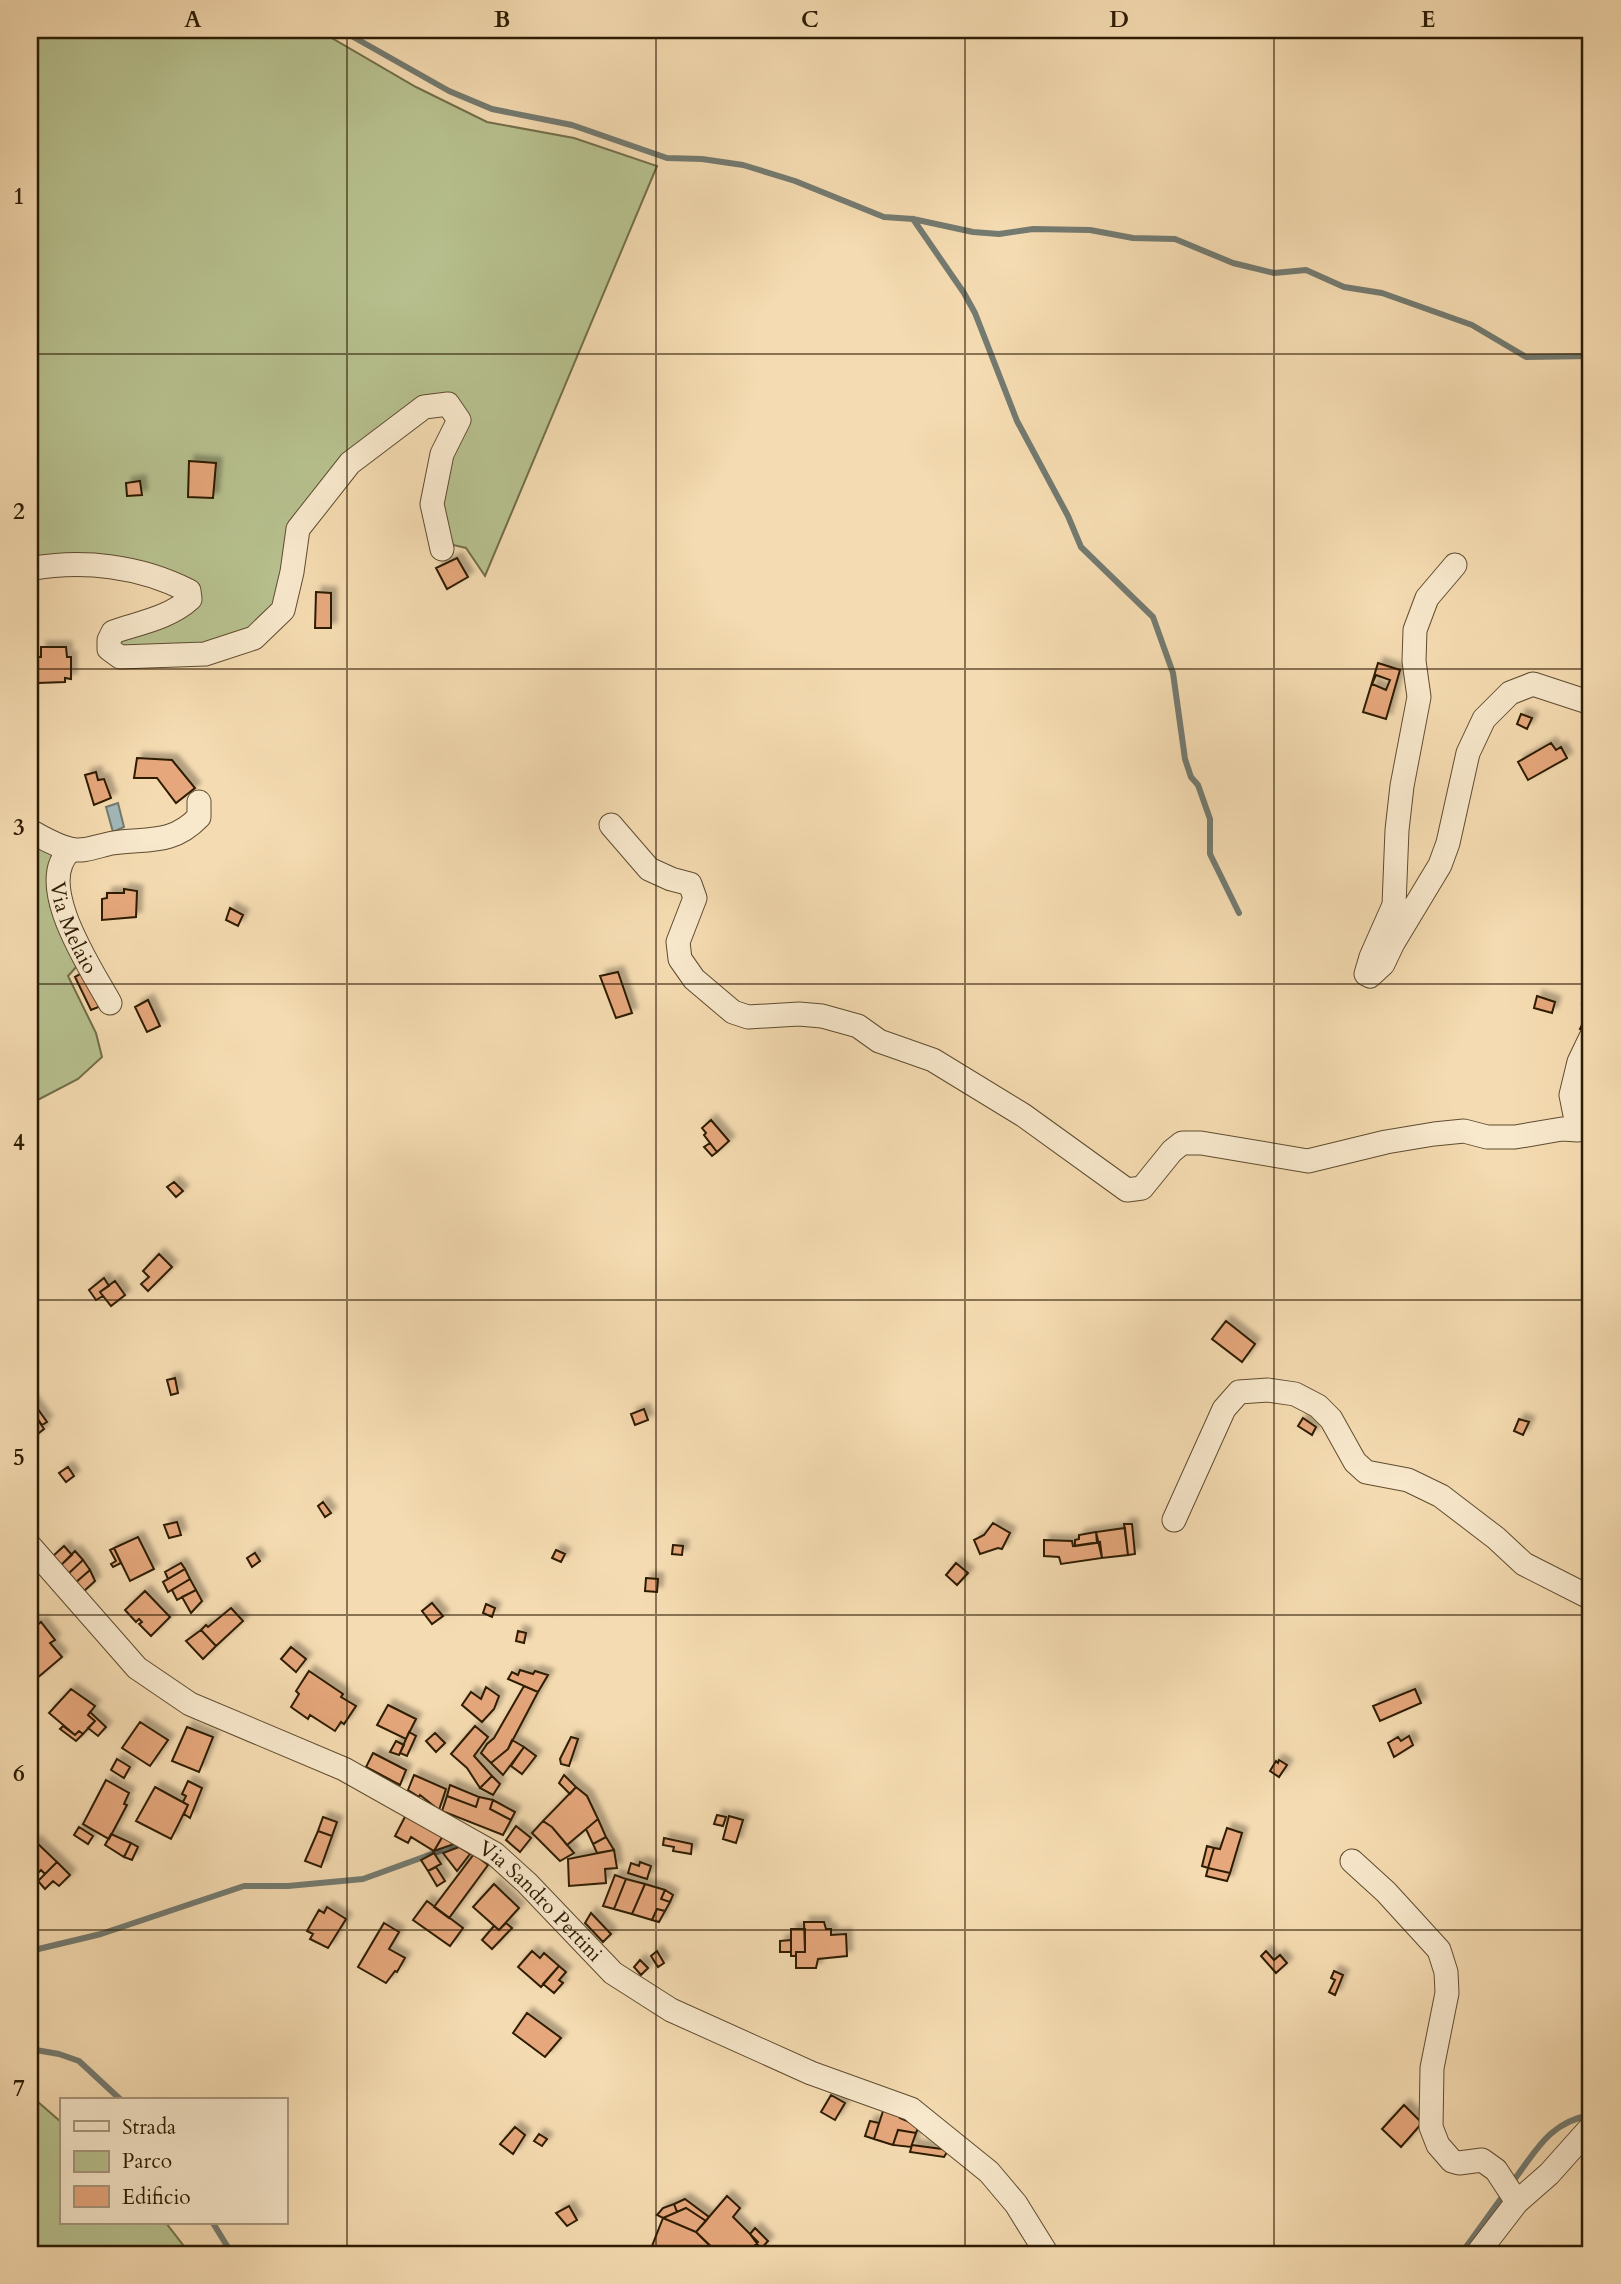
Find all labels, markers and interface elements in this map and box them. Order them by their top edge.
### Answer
text: A [184,4,202,35]
text: B [494,4,510,35]
text: C [801,4,819,35]
text: D [1109,4,1129,35]
text: E [1421,4,1435,35]
text: 1 [13,181,25,212]
text: 2 [13,496,25,527]
text: 3 [13,812,25,843]
street label: Via Melaio [43,880,104,979]
text: 4 [13,1127,25,1158]
text: 5 [13,1442,25,1473]
text: 6 [13,1758,25,1789]
street label: Via Sandro Pertini [473,1834,609,1968]
text: 7 [13,2073,25,2104]
legend [60,2098,287,2224]
text: Strada [122,2113,176,2142]
text: Parco [122,2147,172,2176]
text: Edificio [122,2183,191,2212]

